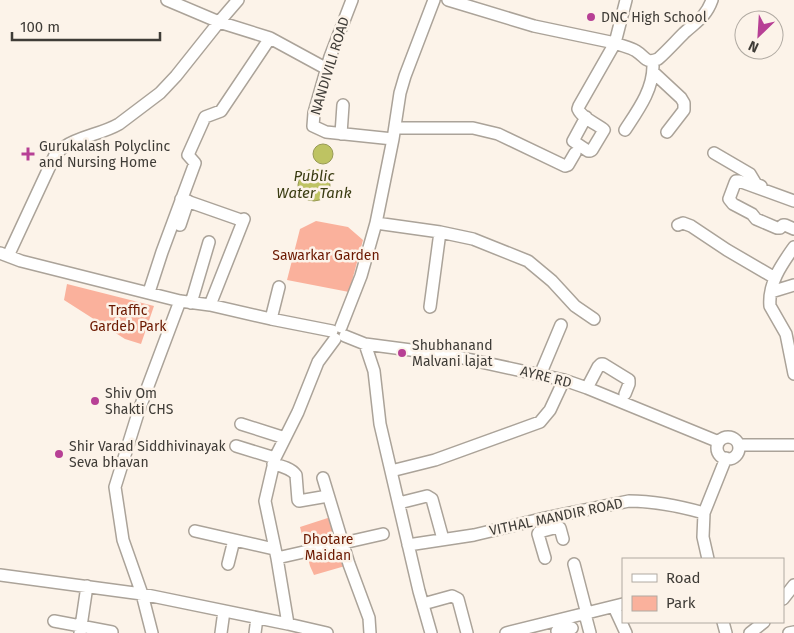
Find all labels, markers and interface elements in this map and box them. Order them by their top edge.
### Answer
place label: DNC High School [601,9,707,26]
scale bar [12,10,160,42]
north arrow [734,10,784,60]
marker: DNC High School [585,11,597,23]
street label: NANDIVILI ROAD [307,15,353,117]
text: 100 m [20,18,60,36]
text: N [746,37,762,56]
place label: Gurukalash Polyclinc and Nursing Home [39,138,171,171]
marker: Gurukalash Polyclinc and Nursing Home [21,147,35,161]
water label: Public Water Tank [276,167,352,202]
park label: Sawarkar Garden [272,247,380,264]
park label: Traffic Gardeb Park [89,302,167,335]
place label: Shubhanand Malvani lajat [412,337,494,370]
marker: Shubhanand Malvani lajat [396,347,408,359]
street label: AYRE RD [519,362,573,392]
place label: Shiv Om Shakti CHS [105,385,174,418]
marker: Shiv Om Shakti CHS [89,395,101,407]
place label: Shir Varad Siddhivinayak Seva bhavan [69,438,227,471]
marker: Shir Varad Siddhivinayak Seva bhavan [53,448,65,460]
street label: VITHAL MANDIR ROAD [488,495,624,539]
park label: Dhotare Maidan [303,531,353,564]
legend [622,558,784,623]
text: Road [666,569,701,587]
text: Park [666,594,696,612]

